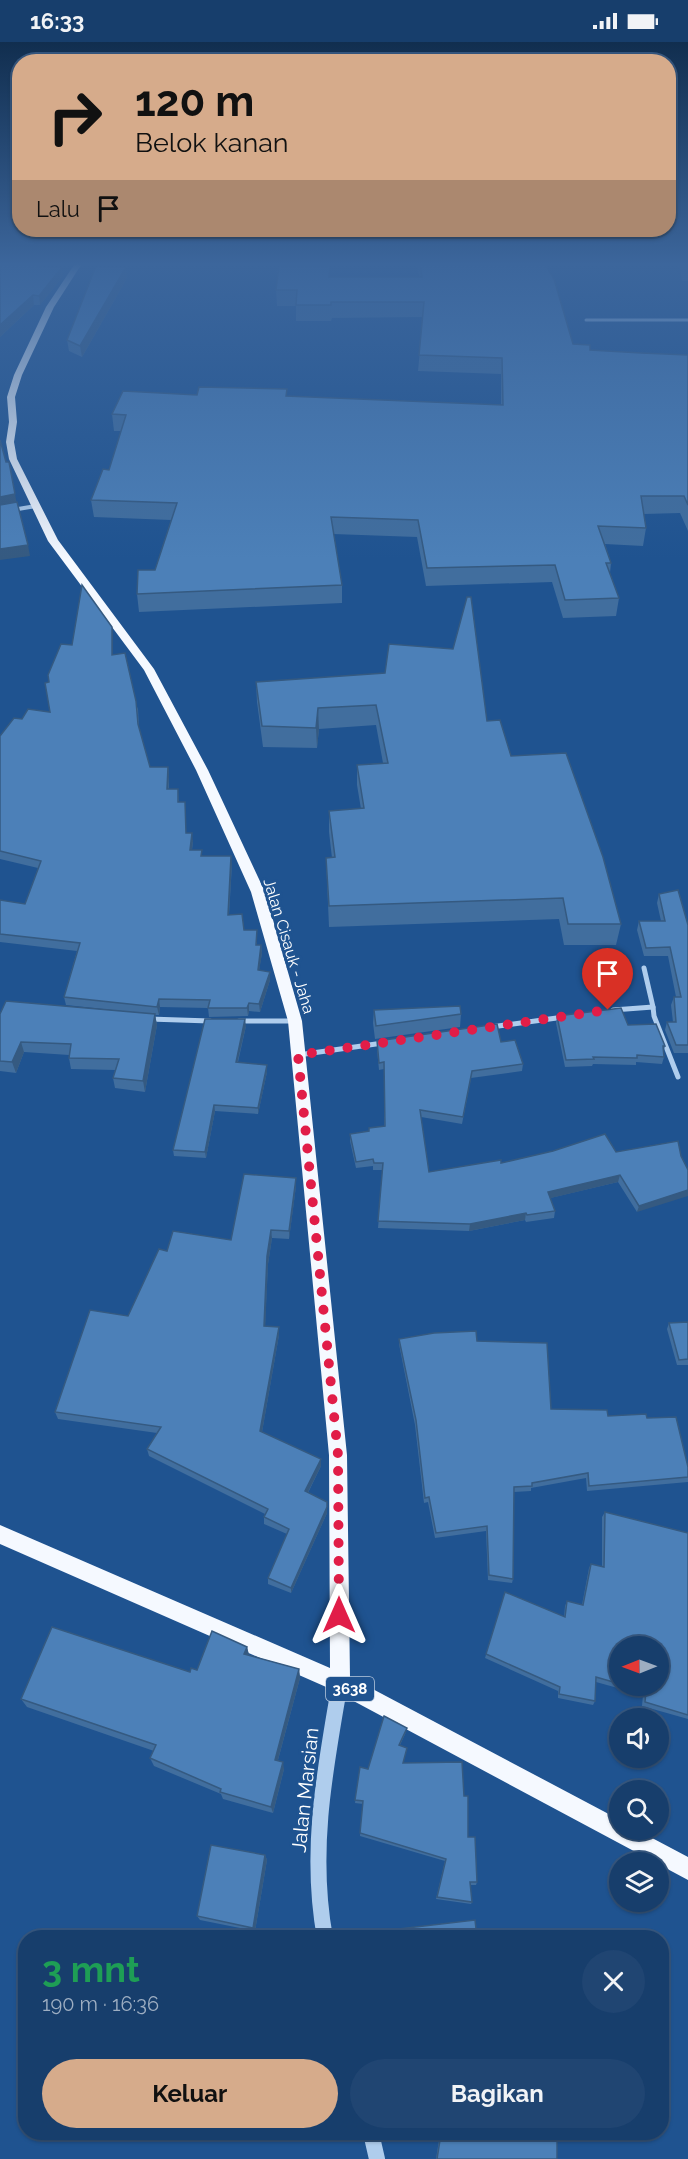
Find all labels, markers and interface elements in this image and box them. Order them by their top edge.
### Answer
text: 16:33 [30,8,84,34]
text: 120 m [135,77,254,126]
icon: right [36,78,114,156]
text: Belok kanan [135,127,289,158]
icon: arrive [92,192,125,225]
text: Lalu [36,196,80,222]
street label: Jalan Cisauk - Jaha [259,876,319,1016]
pin [582,948,633,1010]
icon: arrive [591,957,624,990]
position arrow [307,1583,371,1647]
north arrow [609,1636,669,1696]
map controls [609,1636,669,1912]
road number: 3638 [326,1677,374,1701]
button: sound [609,1708,669,1768]
street label: Jalan Marsian [287,1726,323,1854]
button: search [609,1780,669,1840]
button: layers [609,1852,669,1912]
text: 3 mnt [42,1948,140,1990]
button: close [582,1950,645,2013]
text: 190 m · 16:36 [42,1992,159,2016]
button: Keluar [42,2059,338,2128]
button: Bagikan [350,2059,645,2128]

